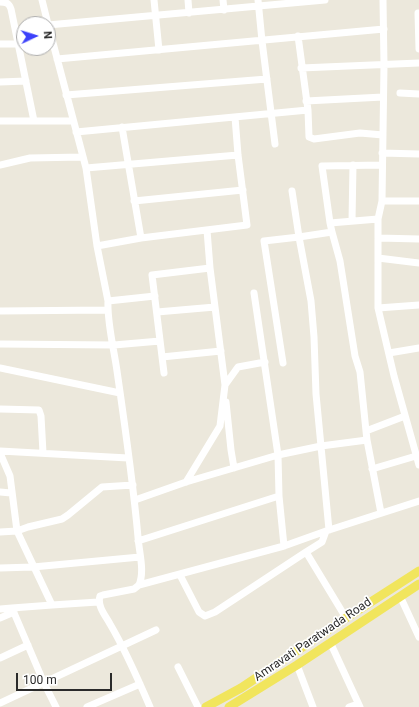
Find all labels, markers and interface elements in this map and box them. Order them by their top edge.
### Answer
north arrow [16,16,56,56]
text: N [41,31,54,40]
street label: Amravati Paratwada Road [252,595,374,685]
scale bar [18,665,114,691]
text: 100 m [23,673,57,687]

